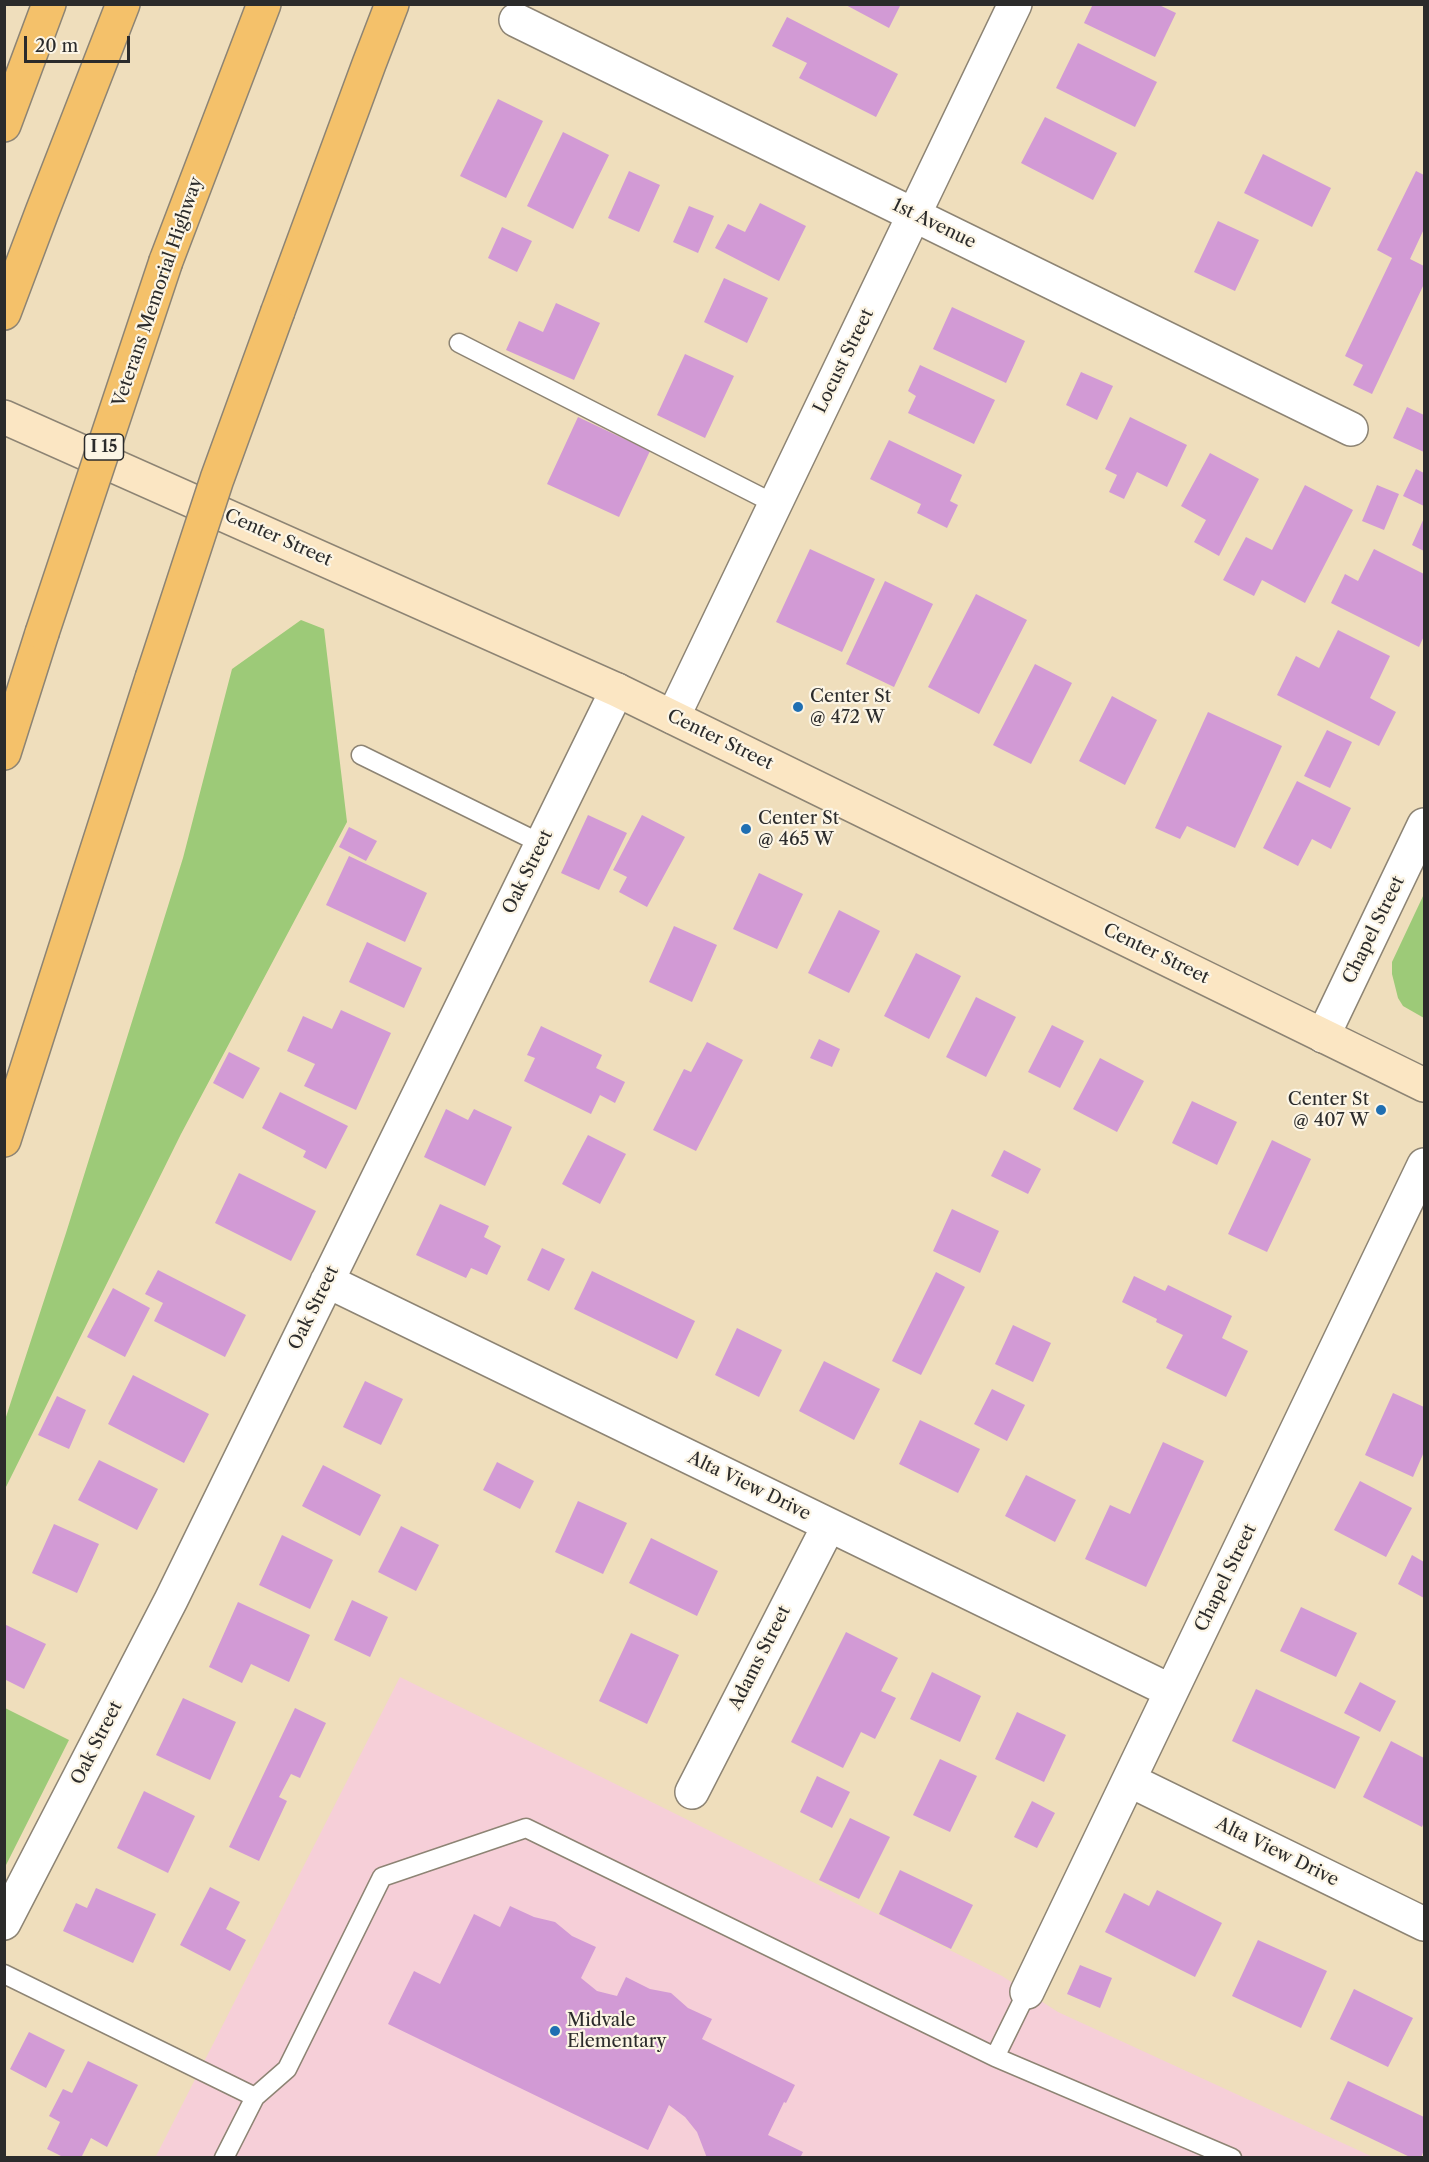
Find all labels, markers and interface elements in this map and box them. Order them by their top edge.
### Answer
scale bar [27,24,134,62]
text: 20 m [35,35,78,57]
street label: Veterans Memorial Highway [108,174,208,410]
street label: 1st Avenue [889,194,979,254]
street label: Locust Street [809,305,879,417]
road number: I 15 [84,434,124,460]
street label: Center Street [221,505,335,571]
place label: Center St @ 472 W [810,686,891,728]
marker: Center St @ 472 W [791,700,805,714]
street label: Center Street [664,705,776,775]
place label: Center St @ 465 W [758,808,839,850]
marker: Center St @ 465 W [739,822,753,836]
street label: Oak Street [498,827,558,917]
street label: Chapel Street [1339,873,1409,987]
street label: Center Street [1100,919,1212,989]
place label: Center St @ 407 W [1288,1089,1369,1132]
marker: Center St @ 407 W [1374,1103,1388,1117]
street label: Oak Street [284,1263,344,1353]
street label: Alta View Drive [684,1447,814,1525]
street label: Chapel Street [1191,1521,1261,1635]
street label: Adams Street [725,1602,795,1714]
street label: Oak Street [67,1698,127,1788]
street label: Alta View Drive [1212,1813,1342,1891]
place label: Midvale Elementary [567,2010,666,2052]
marker: Midvale Elementary [548,2024,562,2038]

